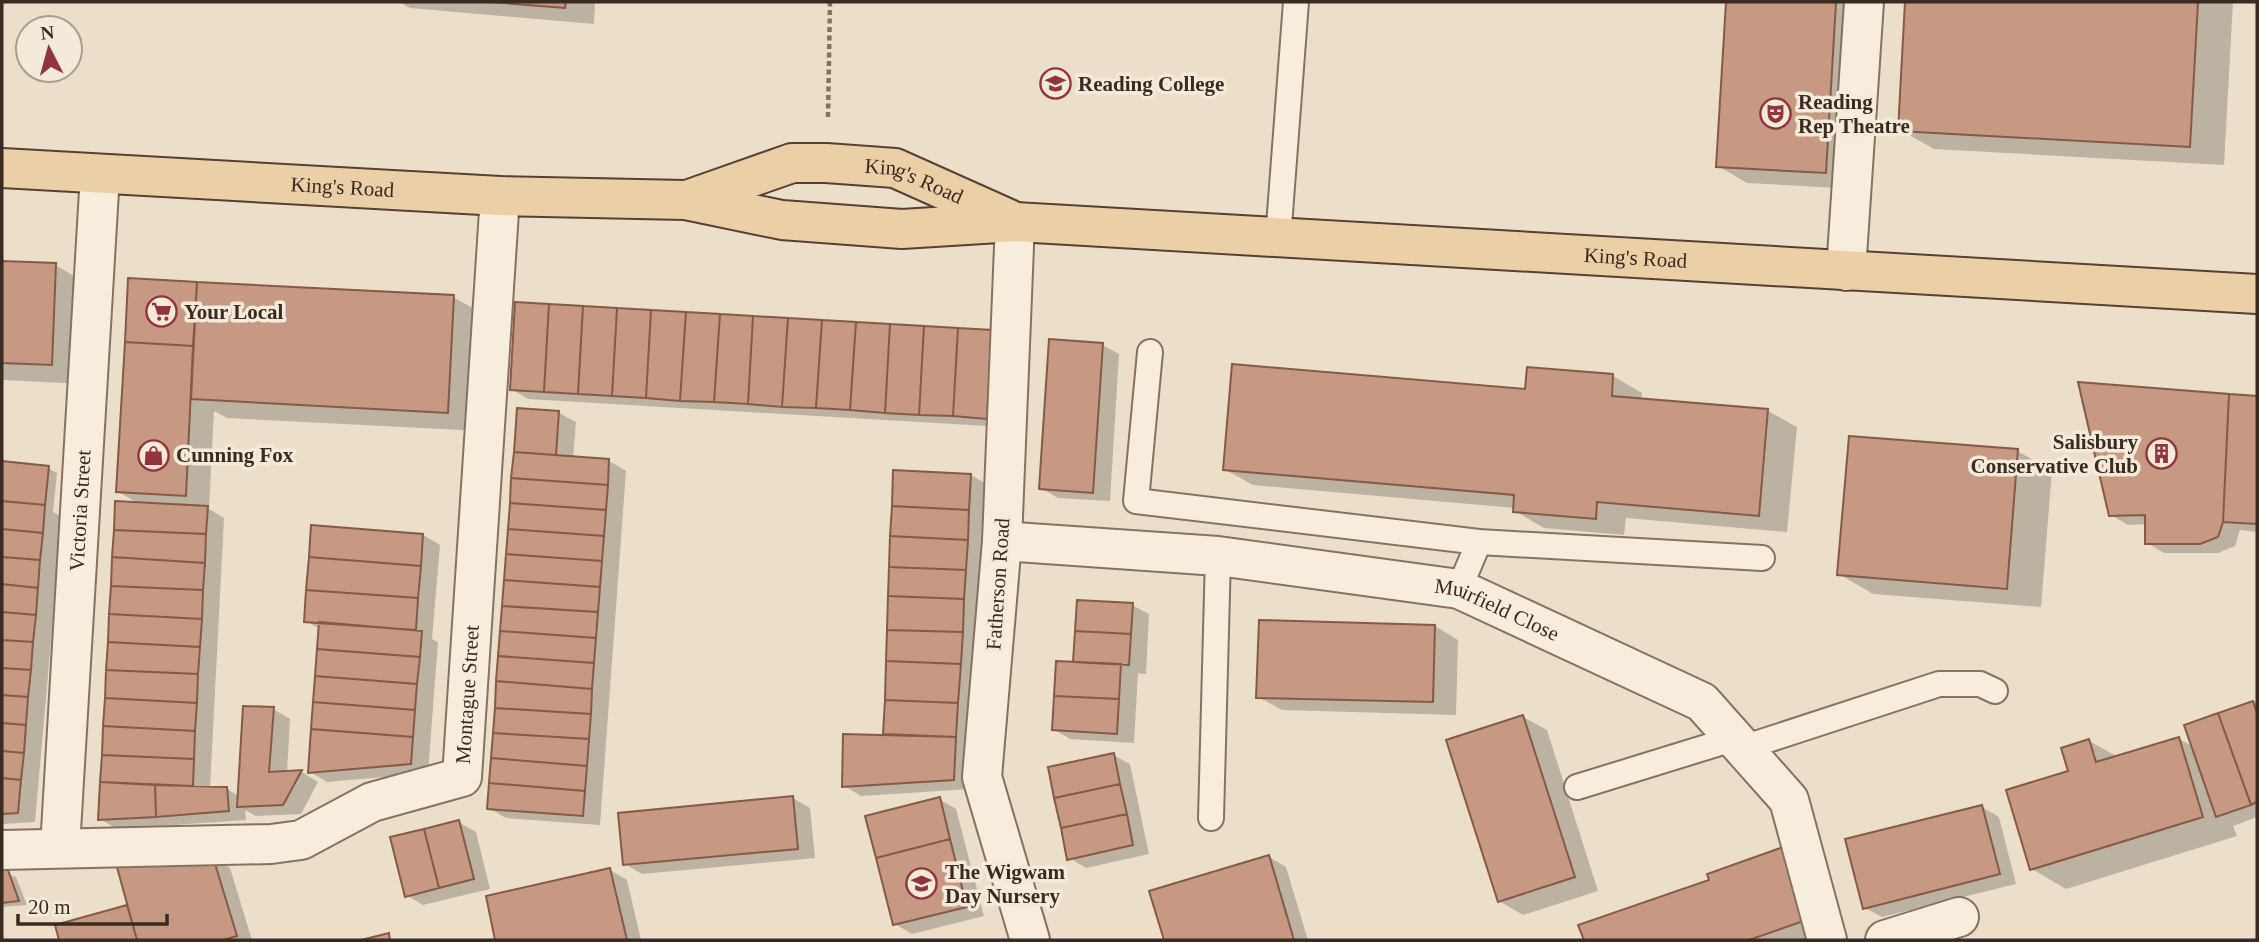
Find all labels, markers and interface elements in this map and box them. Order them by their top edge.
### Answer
north arrow [14,14,84,84]
text: N [39,21,55,44]
school or university icon: Reading College [1038,67,1072,101]
place label: Reading College [1078,72,1224,96]
place label: Reading Rep Theatre [1798,90,1910,138]
theatre icon: Reading Rep Theatre [1758,97,1792,131]
street label: King's Road [864,154,967,209]
street label: King's Road [290,172,395,202]
street label: King's Road [1583,243,1688,273]
supermarket icon: Your Local [144,295,178,329]
place label: Your Local [184,300,284,324]
place label: Salisbury Conservative Club [1971,430,2138,478]
building icon: Salisbury Conservative Club [2144,437,2178,471]
shop icon: Cunning Fox [136,438,170,472]
place label: Cunning Fox [176,443,294,467]
street label: Victoria Street [64,449,96,572]
street label: Fatherson Road [981,517,1015,651]
street label: Muirfield Close [1433,574,1563,646]
street label: Montague Street [451,624,484,765]
place label: The Wigwam Day Nursery [945,860,1065,908]
school or university icon: The Wigwam Day Nursery [905,867,939,901]
scale bar [18,883,166,927]
text: 20 m [28,895,71,919]

